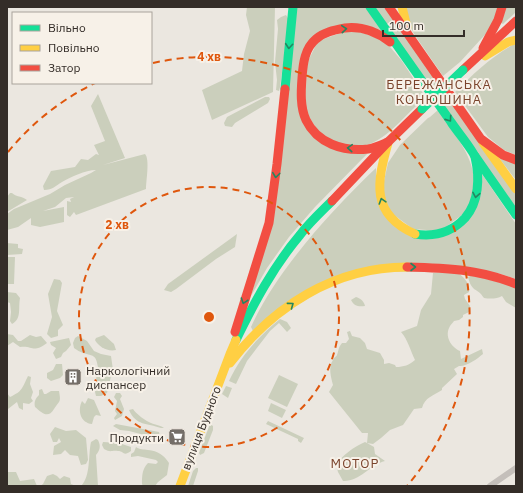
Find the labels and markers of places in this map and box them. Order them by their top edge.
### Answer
centre of rings [202,310,216,324]
place label: Наркологічний диспансер [86,363,170,392]
building icon: Наркологічний диспансер [63,367,83,387]
supermarket icon: Продукти [167,427,187,447]
place label: Продукти [110,430,164,445]

